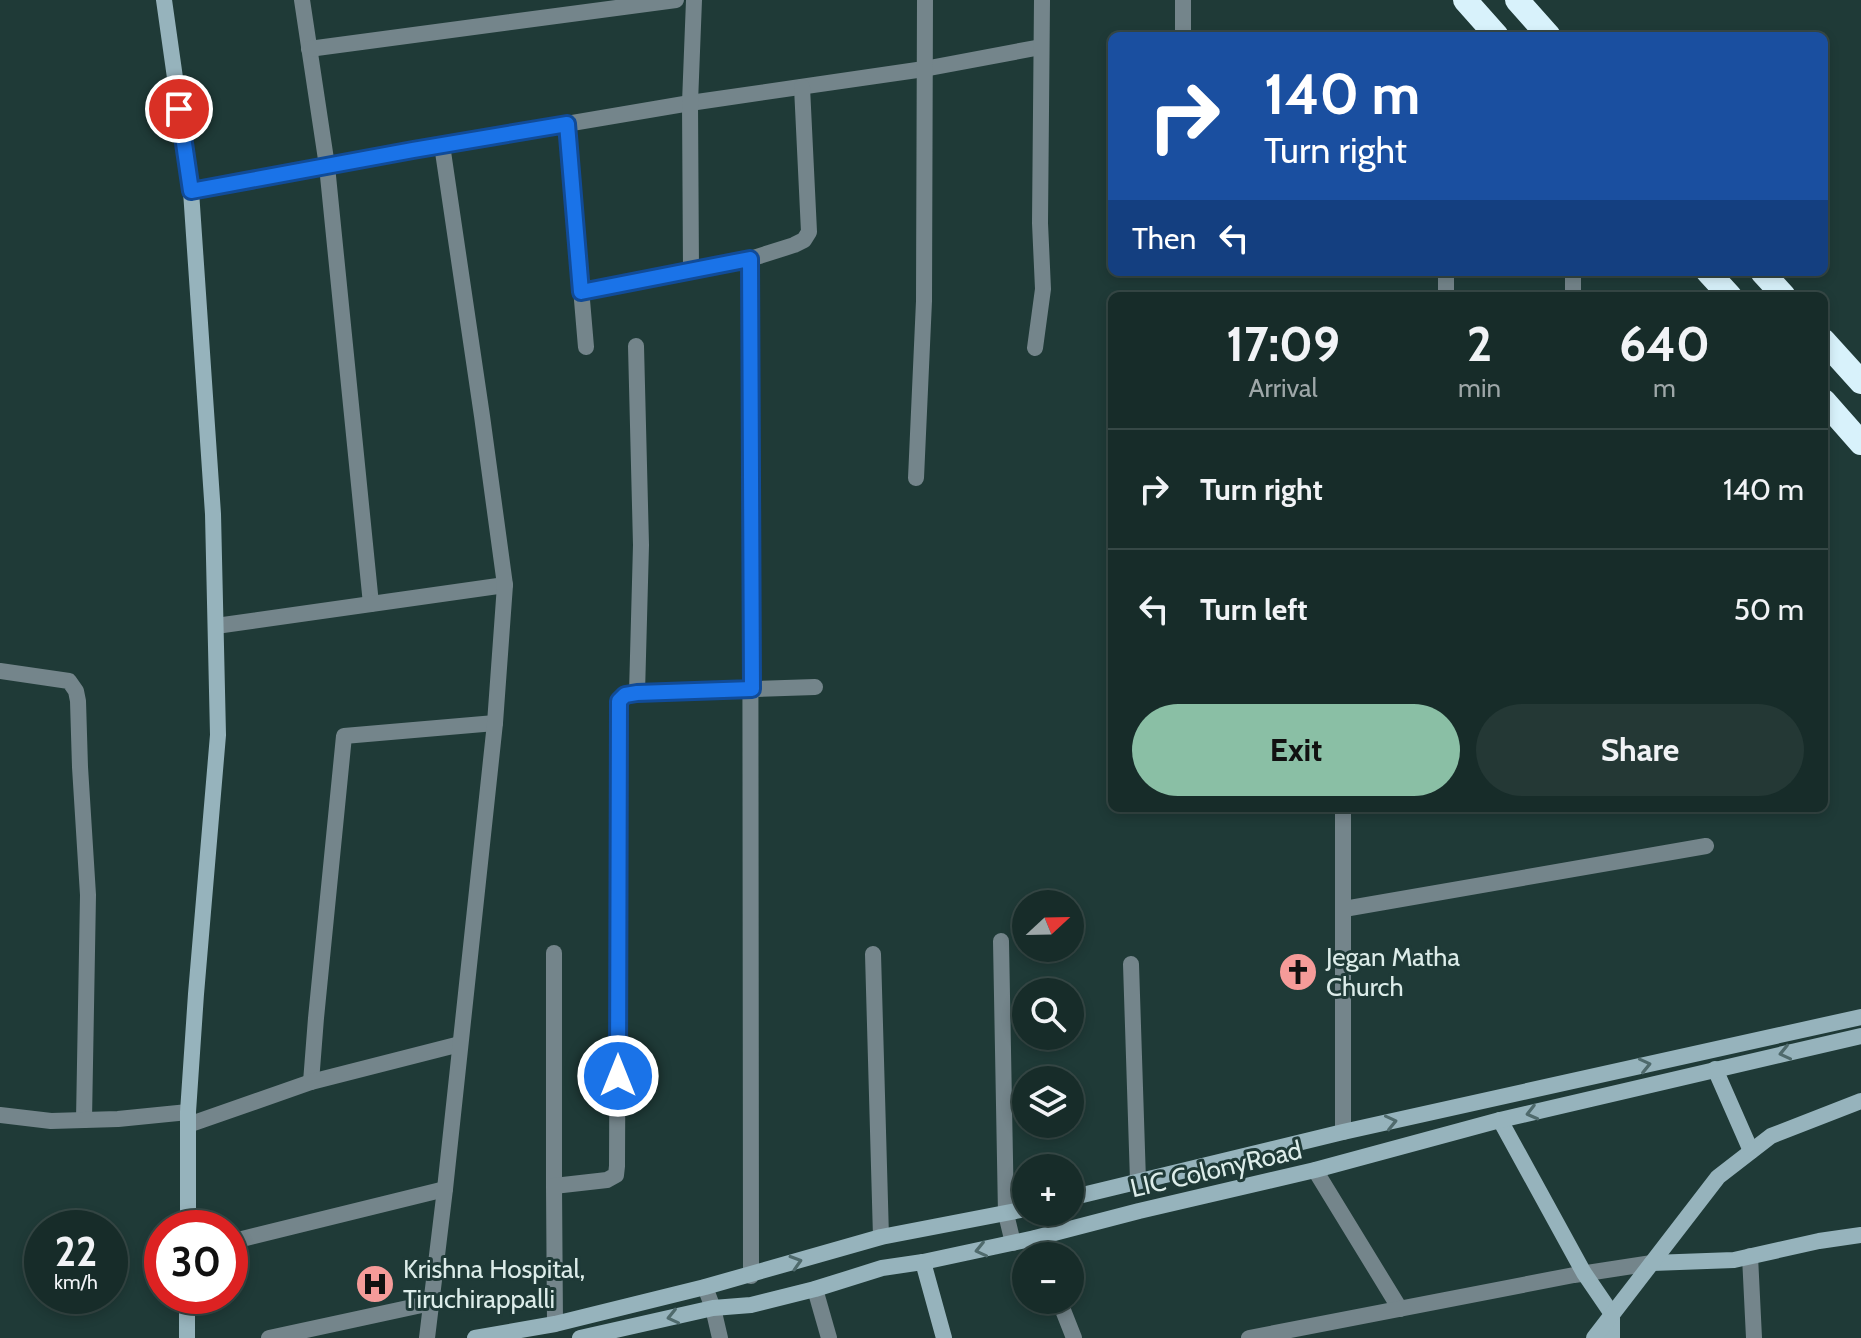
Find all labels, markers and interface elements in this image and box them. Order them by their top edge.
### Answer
text: 140 m [1264,60,1420,128]
icon: right [1132,64,1236,168]
pin [145,75,213,143]
icon: arrive [157,87,201,131]
text: Turn right [1264,128,1407,172]
icon: left [1212,216,1256,260]
text: Then [1132,220,1196,257]
text: 17:09 [1226,315,1340,373]
text: 2 [1467,315,1492,373]
text: 640 [1619,315,1710,373]
text: Arrival [1248,372,1318,404]
text: min [1458,372,1501,404]
text: m [1653,372,1676,404]
icon: right [1132,467,1176,511]
text: Turn right [1200,471,1323,508]
text: 140 m [1723,471,1804,508]
icon: left [1132,587,1176,631]
text: Turn left [1200,591,1308,628]
text: 50 m [1734,591,1804,628]
button: Exit [1132,704,1460,796]
button: Share [1476,704,1804,796]
north arrow [1012,890,1084,962]
map controls [1012,890,1084,1314]
place label: Jegan Matha Church [1325,941,1460,1003]
church icon: Jegan Matha Church [1277,951,1319,993]
button: search [1012,978,1084,1050]
position arrow [576,1034,660,1118]
one-way arrow [1779,1044,1792,1061]
one-way arrow [1637,1057,1651,1074]
button: layers [1012,1066,1084,1138]
one-way arrow [1525,1103,1539,1120]
one-way arrow [1384,1114,1397,1131]
street label: LIC ColonyRoad [1127,1134,1305,1204]
button: + [1012,1154,1084,1226]
speed limit sign: 30 [144,1210,248,1314]
text: 22 [55,1227,97,1276]
one-way arrow [974,1241,988,1258]
button: − [1012,1242,1084,1314]
place label: Krishna Hospital, Tiruchirappalli [403,1253,585,1315]
one-way arrow [788,1255,802,1271]
hospital icon: Krishna Hospital, Tiruchirappalli [354,1263,396,1305]
text: km/h [54,1270,98,1294]
one-way arrow [666,1308,680,1325]

